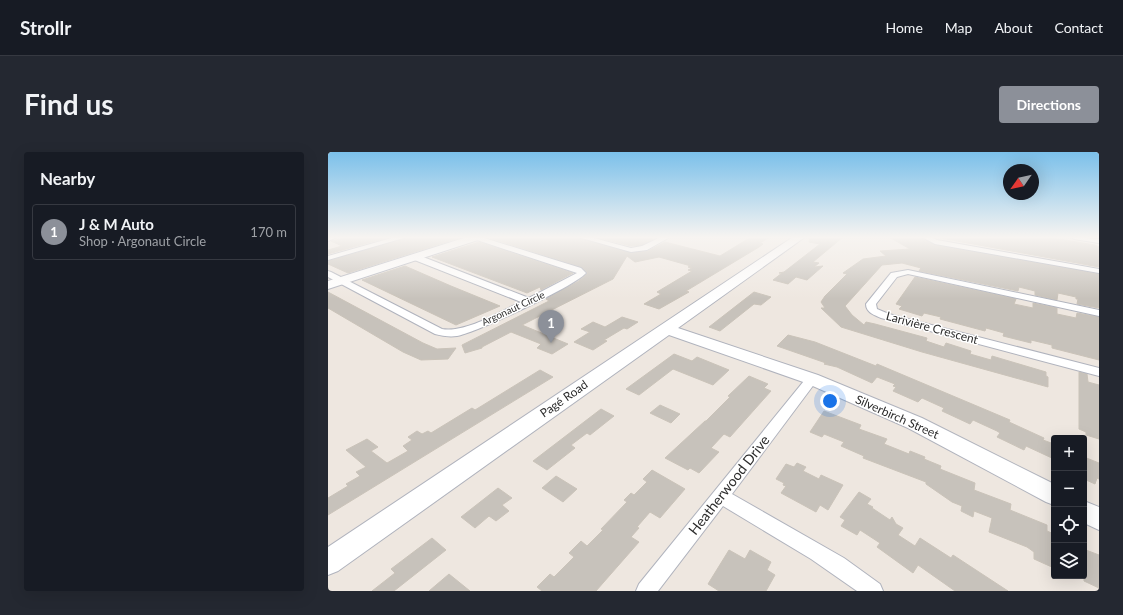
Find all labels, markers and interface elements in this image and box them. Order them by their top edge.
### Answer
text: Strollr [20,16,71,39]
text: Home [885,19,923,36]
text: Map [945,19,972,36]
text: About [994,19,1032,36]
text: Contact [1054,19,1103,36]
button: Directions [999,86,1099,123]
text: Find us [24,87,114,121]
north arrow [1003,164,1039,200]
text: Nearby [40,168,95,189]
text: J & M Auto [79,215,154,233]
text: 1 [50,224,58,240]
text: 170 m [250,224,287,240]
text: Shop · Argonaut Circle [79,233,206,249]
street label: Argonaut Circle [480,288,546,328]
street label: Larivière Crescent [884,308,981,347]
pin: 1 [538,310,564,343]
street label: Pagé Road [537,377,591,421]
your location [820,391,840,411]
street label: Silverbirch Street [853,391,942,442]
street label: Heatherwood Drive [684,432,773,538]
map controls [1051,435,1087,579]
button: + [1051,435,1087,471]
button: − [1051,471,1087,507]
button: locate [1051,507,1087,543]
button: layers [1051,543,1087,579]

